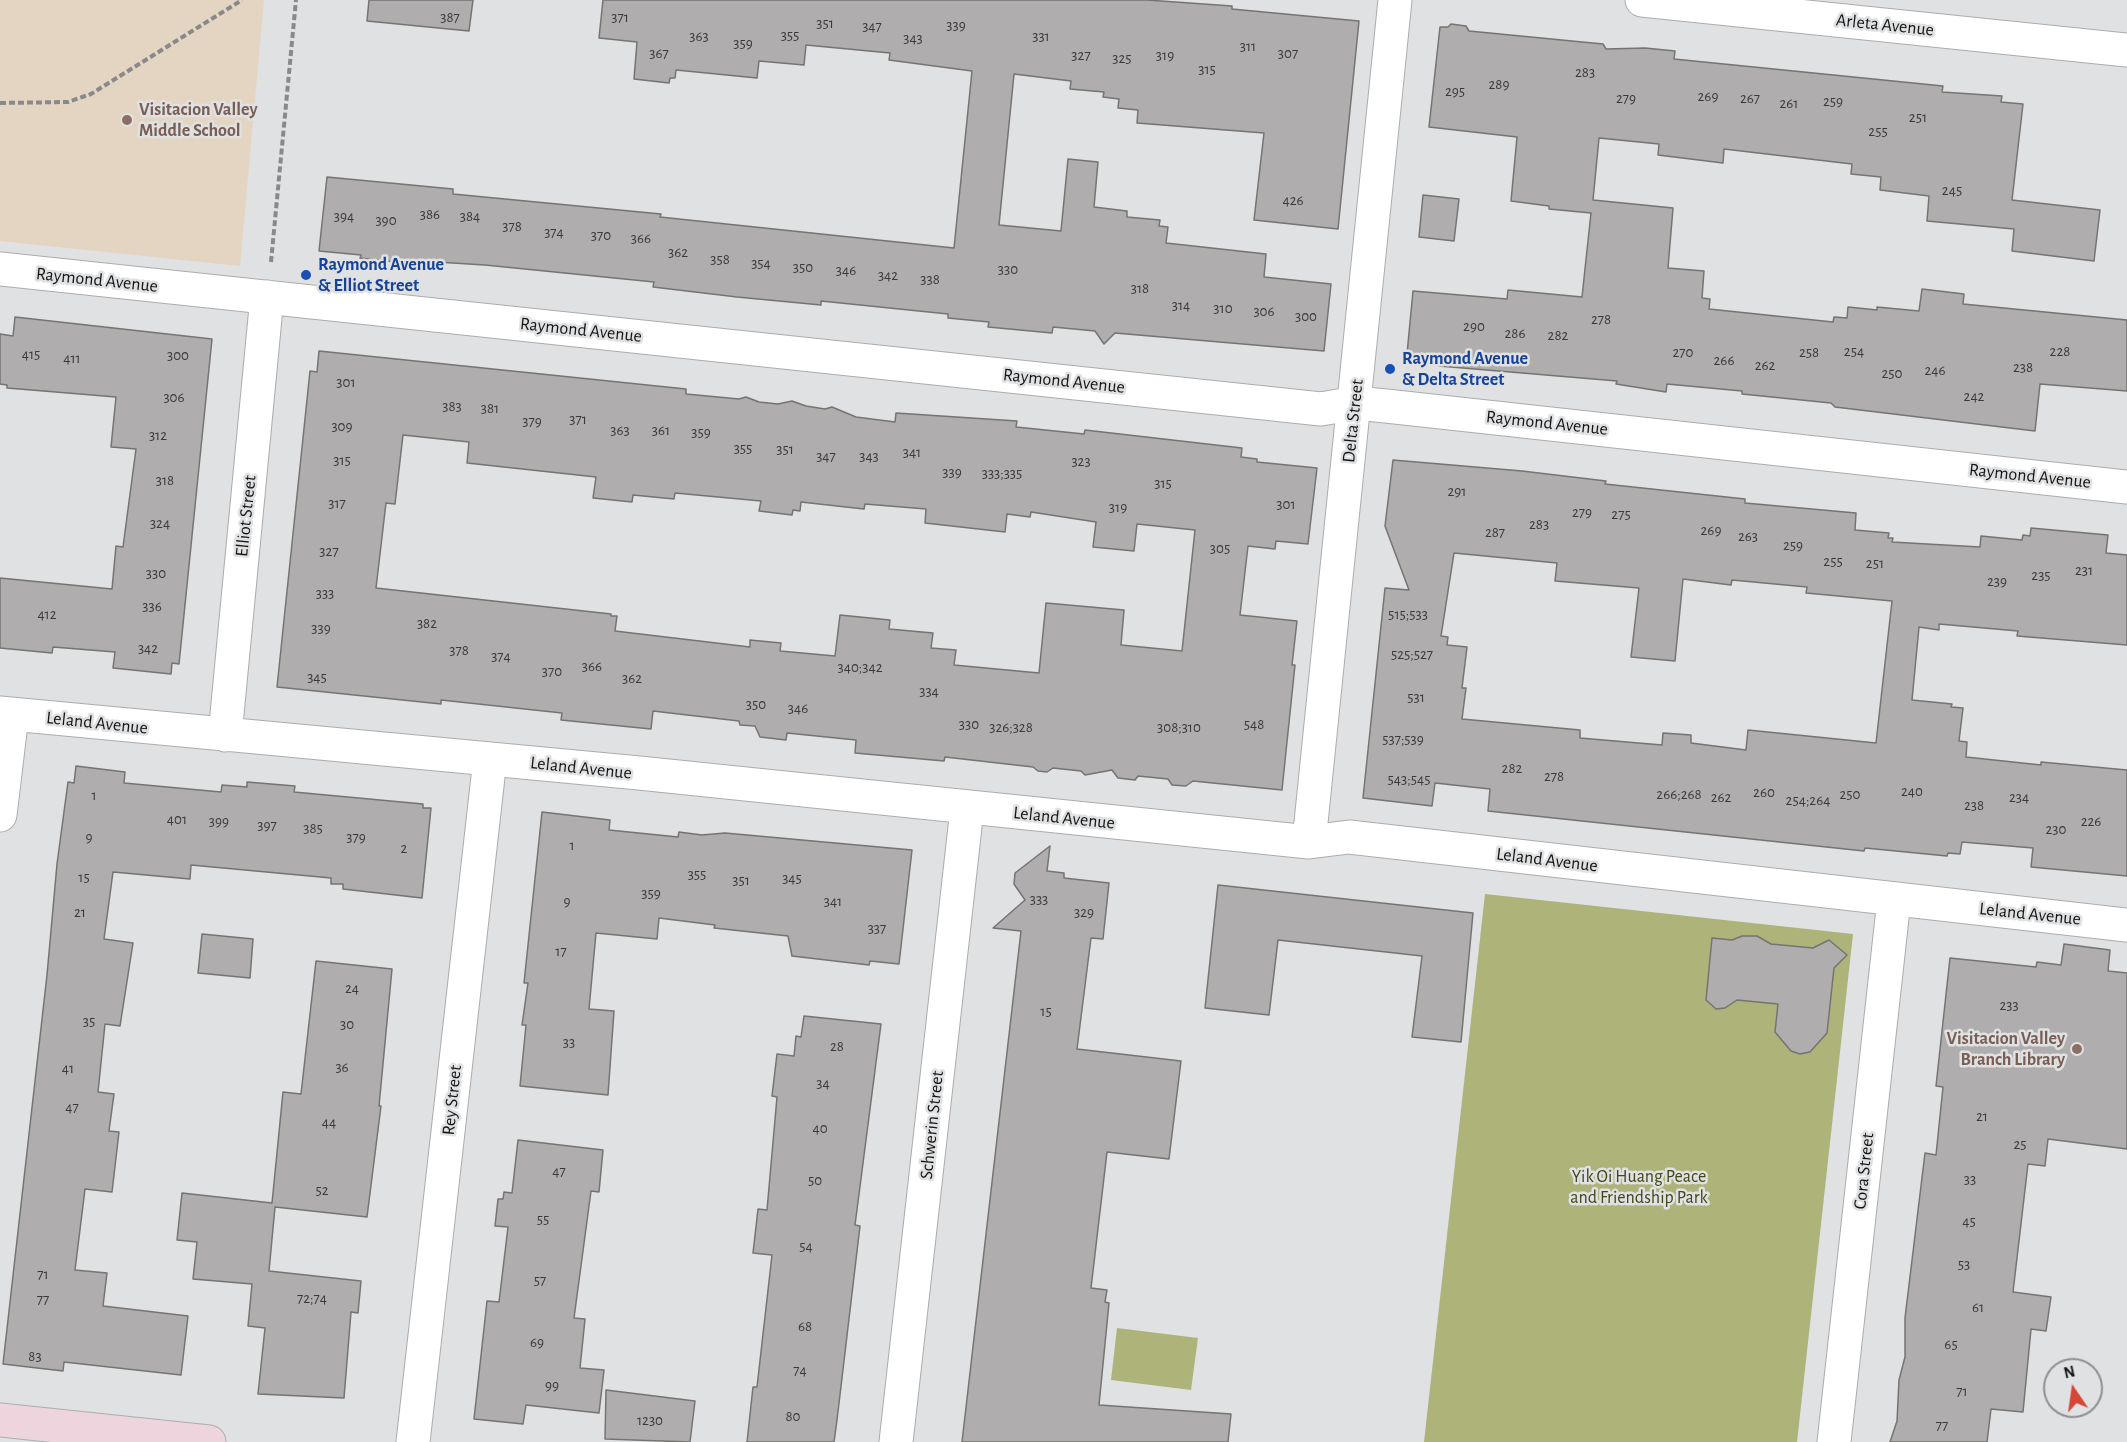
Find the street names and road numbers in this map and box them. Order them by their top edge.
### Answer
street label: Arleta Avenue [1835,9,1935,41]
street label: Raymond Avenue [35,263,159,297]
street label: Raymond Avenue [519,313,643,347]
street label: Raymond Avenue [1002,364,1126,398]
street label: Delta Street [1338,378,1368,464]
street label: Raymond Avenue [1485,406,1609,440]
street label: Raymond Avenue [1968,459,2092,493]
street label: Elliot Street [231,474,261,558]
street label: Leland Avenue [45,707,149,739]
street label: Leland Avenue [529,752,633,784]
street label: Leland Avenue [1012,802,1116,834]
street label: Leland Avenue [1495,843,1599,877]
street label: Leland Avenue [1978,898,2082,930]
street label: Rey Street [438,1064,466,1136]
street label: Schwerin Street [916,1070,948,1180]
street label: Cora Street [1849,1132,1879,1210]

